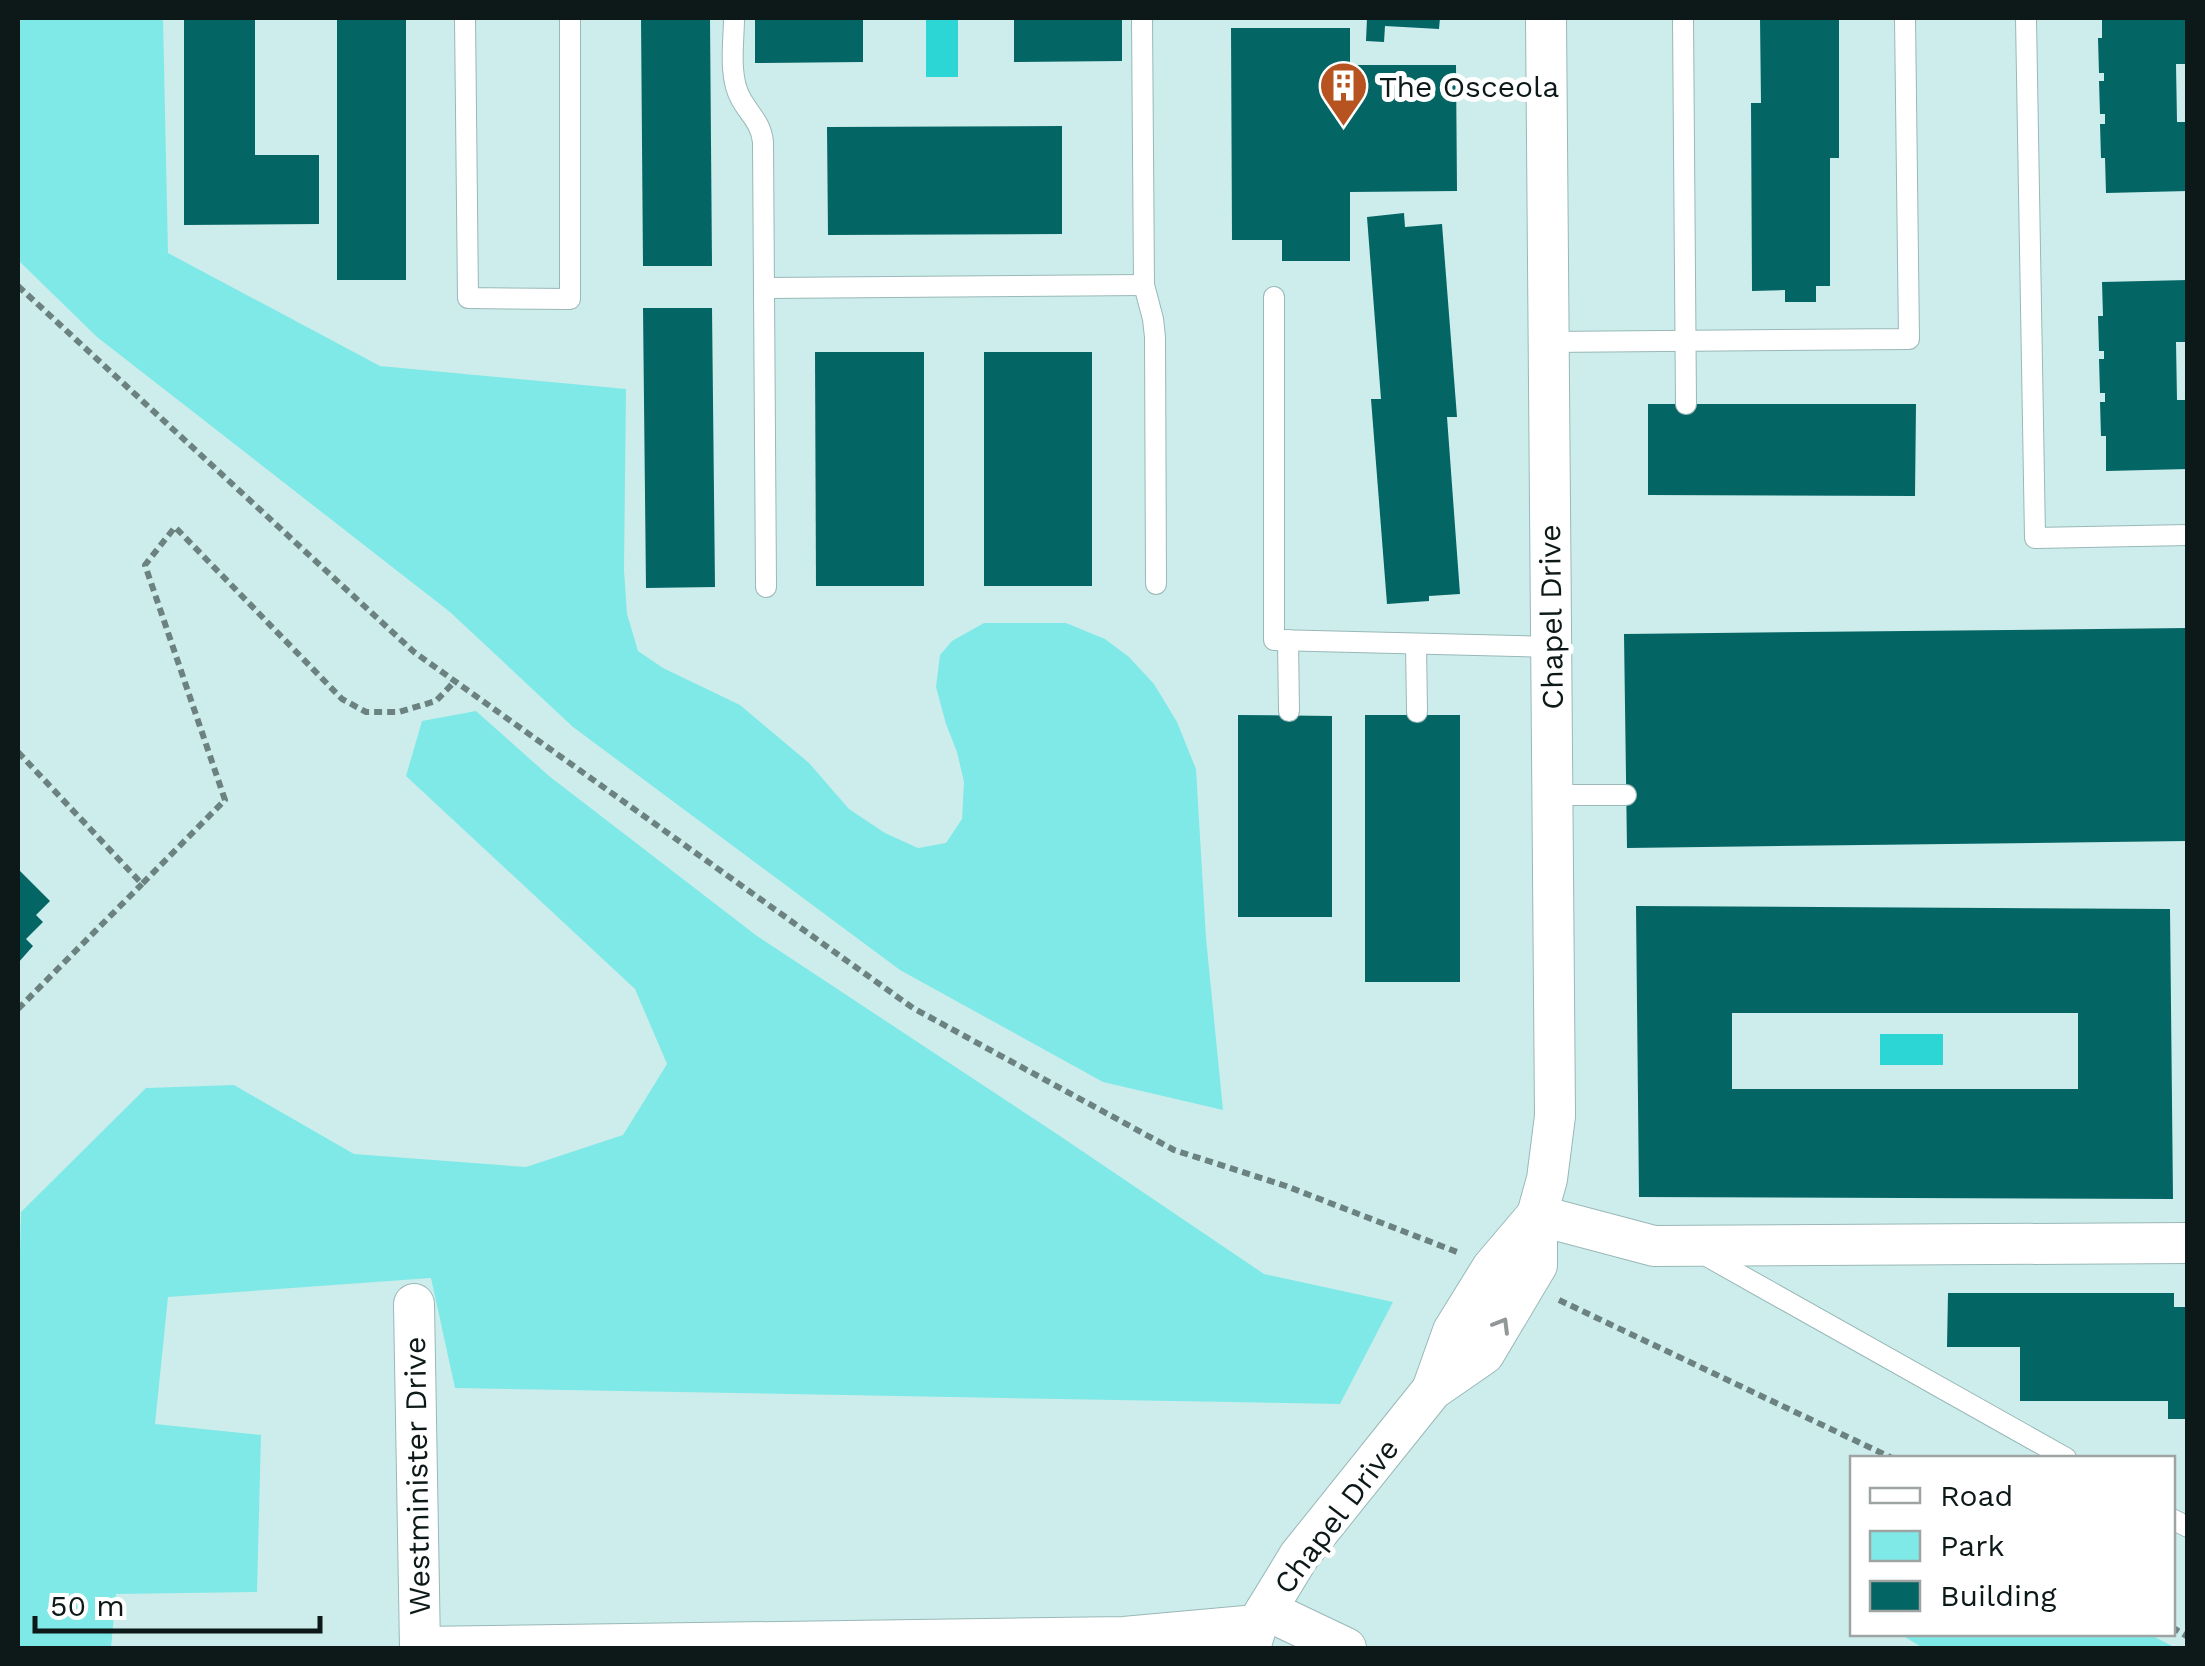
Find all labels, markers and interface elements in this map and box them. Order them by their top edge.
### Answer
building icon: The Osceola [1318,60,1370,128]
place label: The Osceola [1379,69,1559,104]
street label: Chapel Drive [1532,524,1570,710]
one-way arrow [1490,1318,1509,1336]
street label: Westminister Drive [397,1336,437,1616]
street label: Chapel Drive [1266,1432,1406,1600]
legend [1850,1456,2175,1636]
text: Road [1940,1478,2013,1513]
text: Park [1940,1528,2005,1563]
scale bar [35,1571,320,1633]
text: Building [1940,1578,2057,1613]
text: 50 m [50,1588,125,1623]

